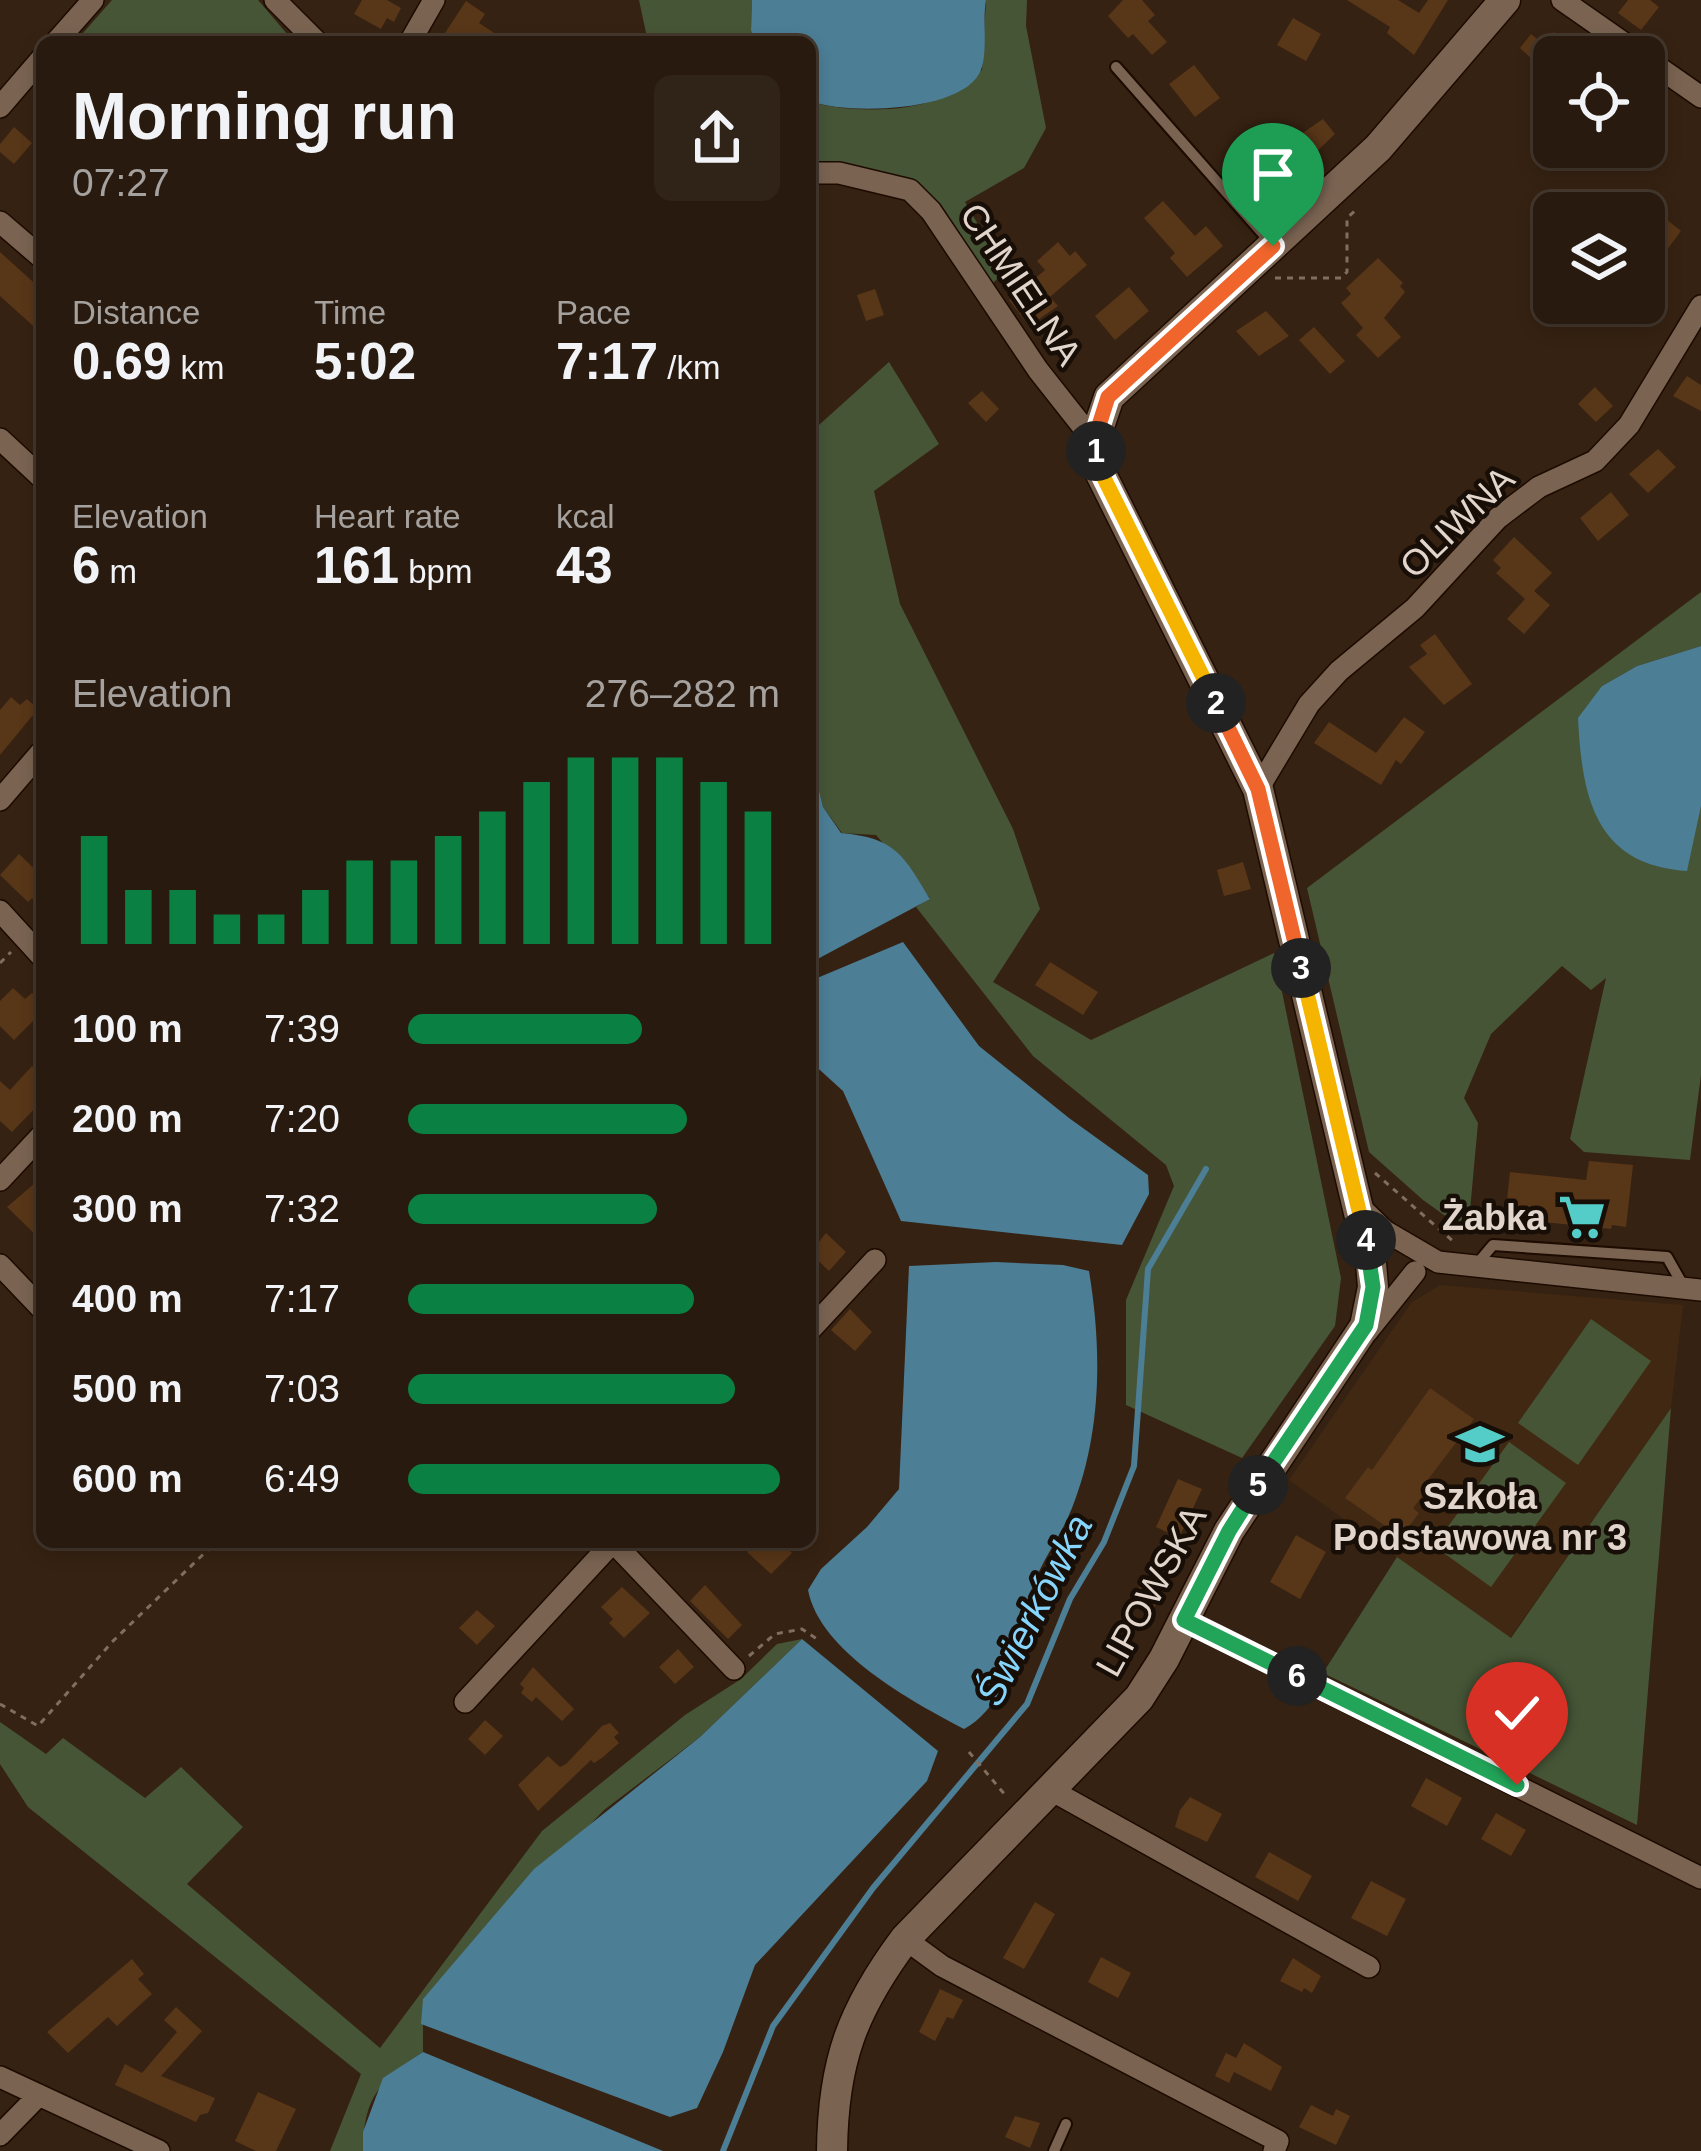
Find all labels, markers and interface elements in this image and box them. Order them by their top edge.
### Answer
map controls [1533,36,1665,324]
button: locate [1533,36,1665,168]
button: share [654,75,780,201]
text: Morning run [72,79,457,153]
pin [1222,123,1324,246]
icon: arrive [1240,141,1306,207]
text: 07:27 [72,161,170,204]
button: layers [1533,192,1665,324]
street label: CHMIELNA [952,195,1090,373]
text: Distance [72,294,200,331]
text: Time [314,294,386,331]
text: Pace [556,294,631,331]
text: 0.69 [72,333,171,390]
text: 5:02 [314,333,416,390]
text: 7:17 [556,333,658,390]
text: km [171,349,224,386]
text: /km [658,349,720,386]
pin: 1 [1066,421,1126,481]
text: 1 [1087,432,1105,469]
street label: OLIWNA [1392,458,1522,586]
text: Elevation [72,498,208,535]
text: Heart rate [314,498,461,535]
text: kcal [556,498,615,535]
text: 6 [72,537,100,594]
text: 161 [314,537,399,594]
text: 43 [556,537,613,594]
text: m [100,553,137,590]
text: bpm [399,553,472,590]
text: Elevation [72,672,232,715]
text: 276–282 m [585,672,780,715]
pin: 2 [1186,673,1246,733]
text: 2 [1207,684,1225,721]
pin: 3 [1271,938,1331,998]
text: 3 [1292,949,1310,986]
text: 100 m [72,1007,183,1050]
text: 7:39 [264,1007,340,1050]
text: 200 m [72,1097,183,1140]
text: 7:20 [264,1097,340,1140]
text: 300 m [72,1187,183,1230]
text: 7:32 [264,1187,340,1230]
supermarket icon: Żabka [1557,1192,1607,1242]
place label: Żabka [1442,1197,1547,1238]
pin: 4 [1336,1210,1396,1270]
text: 4 [1357,1221,1375,1258]
text: 400 m [72,1277,183,1320]
text: 7:17 [264,1277,340,1320]
text: 500 m [72,1367,183,1410]
text: 7:03 [264,1367,340,1410]
school or university icon: Szkoła Podstawowa nr 3 [1455,1419,1505,1469]
pin: 5 [1228,1455,1288,1515]
text: 600 m [72,1457,183,1500]
text: 6:49 [264,1457,340,1500]
text: 5 [1249,1466,1267,1503]
place label: Szkoła Podstawowa nr 3 [1333,1476,1627,1558]
street label: LIPOWSKA [1087,1499,1215,1683]
water label: Świerkówka [967,1507,1100,1712]
pin: 6 [1267,1646,1327,1706]
text: 6 [1288,1657,1306,1694]
pin [1466,1662,1568,1785]
icon: check [1484,1680,1550,1746]

